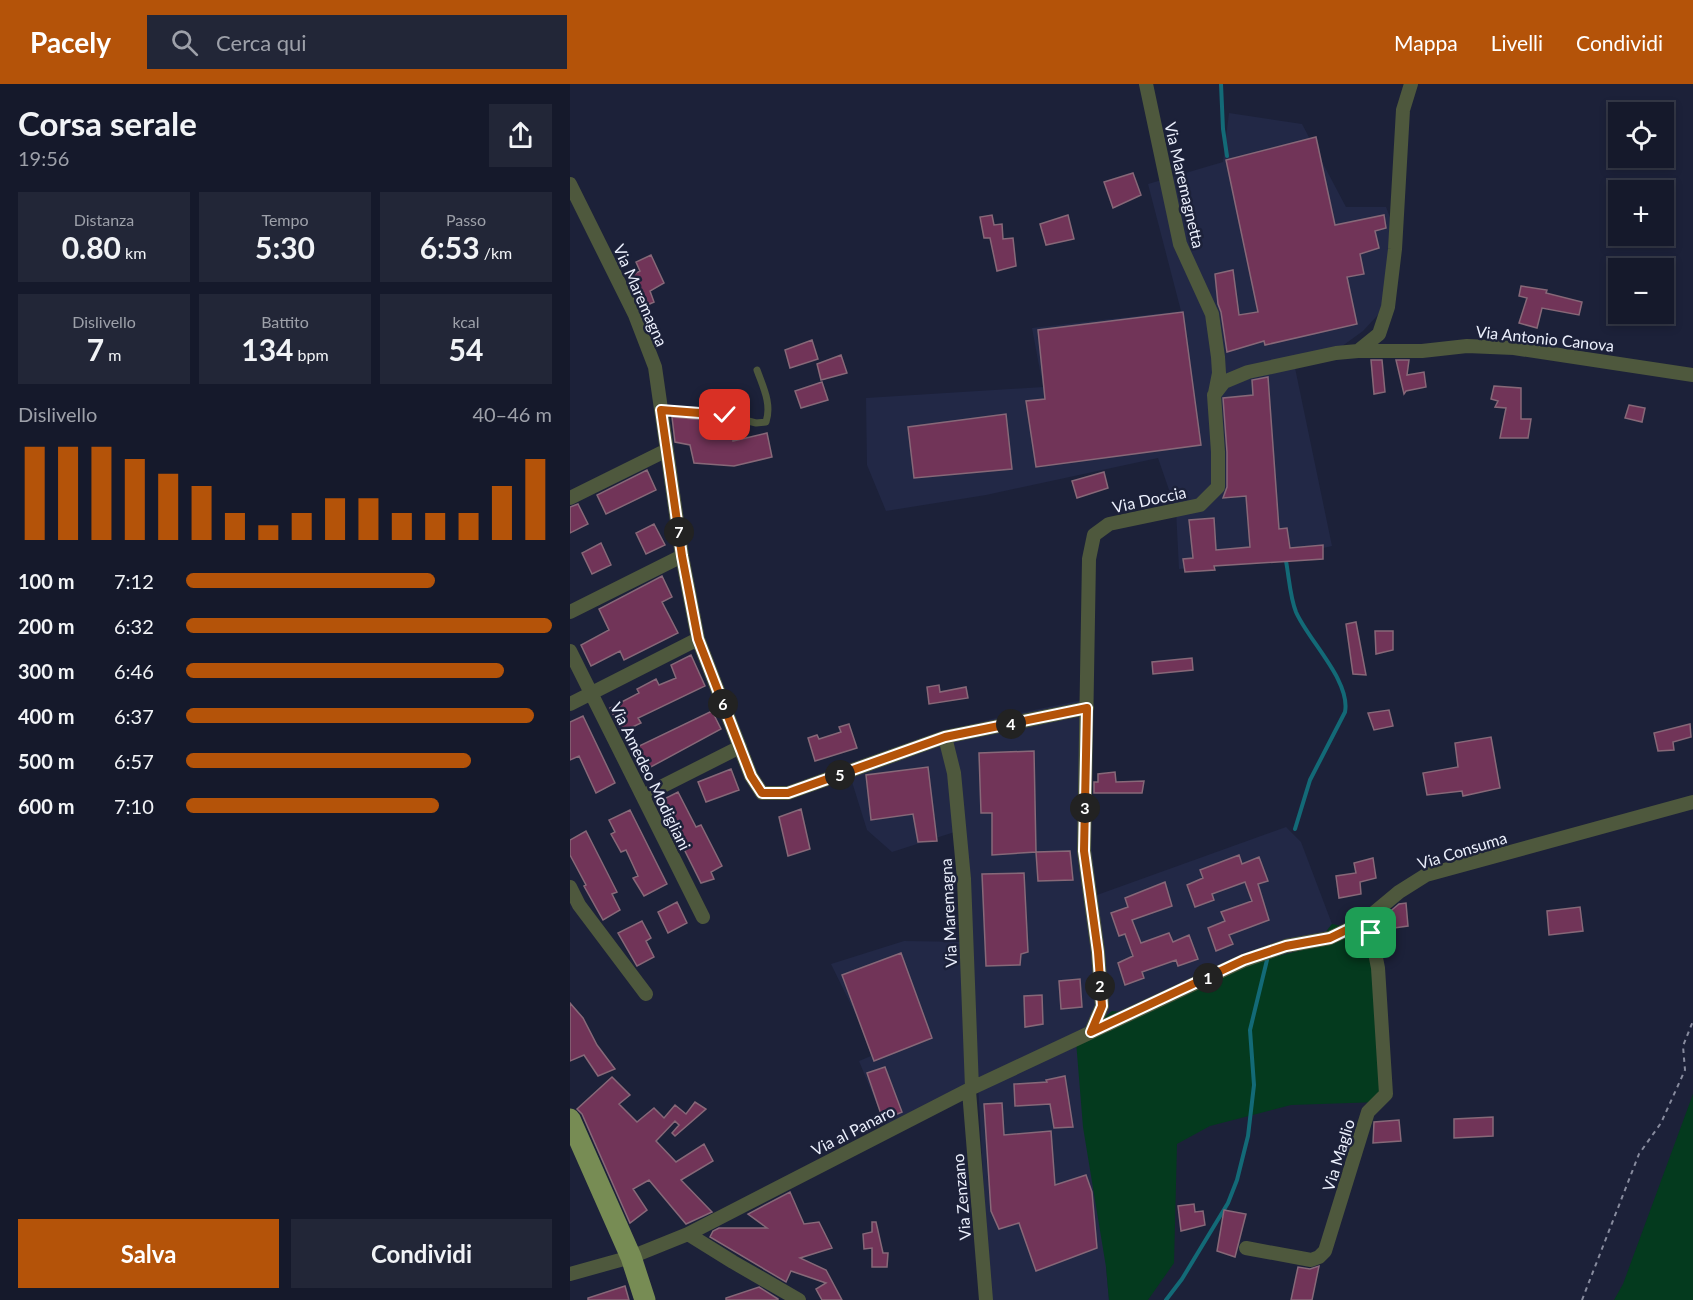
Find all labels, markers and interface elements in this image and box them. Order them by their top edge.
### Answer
search box [147,15,567,69]
text: Pacely [30,25,111,59]
icon: search [168,26,201,59]
text: Cerca qui [216,29,307,56]
text: Mappa [1394,30,1458,55]
text: Livelli [1491,30,1543,55]
text: Condividi [1576,30,1663,55]
map controls [1608,102,1674,324]
button: locate [1608,102,1674,168]
text: Corsa serale [18,103,197,143]
button: share [489,104,552,167]
street label: Via Maremagnetta [1161,120,1209,250]
text: 19:56 [18,146,69,170]
button: + [1608,180,1674,246]
text: Distanza [74,210,134,229]
text: Tempo [261,210,309,229]
text: Passo [446,210,486,229]
text: 0.80 [62,229,121,265]
text: 5:30 [255,229,315,265]
text: 6:53 [420,229,480,265]
street label: Via Maremagna [610,241,672,349]
text: km [121,243,146,262]
text: /km [480,243,512,262]
button: − [1608,258,1674,324]
text: Dislivello [72,312,136,331]
text: Battito [261,312,309,331]
text: kcal [452,312,480,331]
street label: Via Antonio Canova [1475,321,1615,355]
text: 7 [87,331,104,367]
text: 134 [241,331,294,367]
text: 54 [449,331,483,367]
text: m [104,345,121,364]
text: bpm [294,345,329,364]
pin [699,389,750,440]
icon: check [708,398,741,431]
text: Dislivello [18,402,97,426]
text: 40–46 m [472,402,552,426]
street label: Via Doccia [1110,482,1188,516]
pin: 7 [664,517,694,547]
text: 7 [674,522,684,541]
text: 100 m [18,569,74,593]
text: 7:12 [114,569,154,593]
text: 200 m [18,614,74,638]
text: 6:32 [114,614,154,638]
text: 300 m [18,659,74,683]
text: 6:46 [114,659,154,683]
pin: 6 [708,689,738,719]
text: 6 [718,694,728,713]
street label: Via Amedeo Modigliani [607,699,695,853]
text: 400 m [18,704,74,728]
text: 6:37 [114,704,154,728]
pin: 4 [996,709,1026,739]
text: 4 [1006,714,1016,733]
text: 500 m [18,749,74,773]
text: 6:57 [114,749,154,773]
pin: 5 [825,760,855,790]
text: 5 [835,765,845,784]
pin: 3 [1070,793,1100,823]
text: 600 m [18,794,74,818]
text: 7:10 [114,794,154,818]
text: 3 [1080,798,1090,817]
street label: Via Consuma [1415,827,1509,873]
street label: Via Maremagna [936,858,960,968]
pin [1345,907,1396,958]
icon: arrive [1354,916,1387,949]
pin: 1 [1193,963,1223,993]
text: 1 [1203,968,1213,987]
pin: 2 [1085,971,1115,1001]
text: 2 [1095,976,1105,995]
street label: Via al Panaro [808,1101,898,1159]
street label: Via Maglio [1318,1117,1358,1193]
street label: Via Zenzano [948,1153,974,1241]
button: Salva [18,1219,279,1288]
button: Condividi [291,1219,552,1288]

